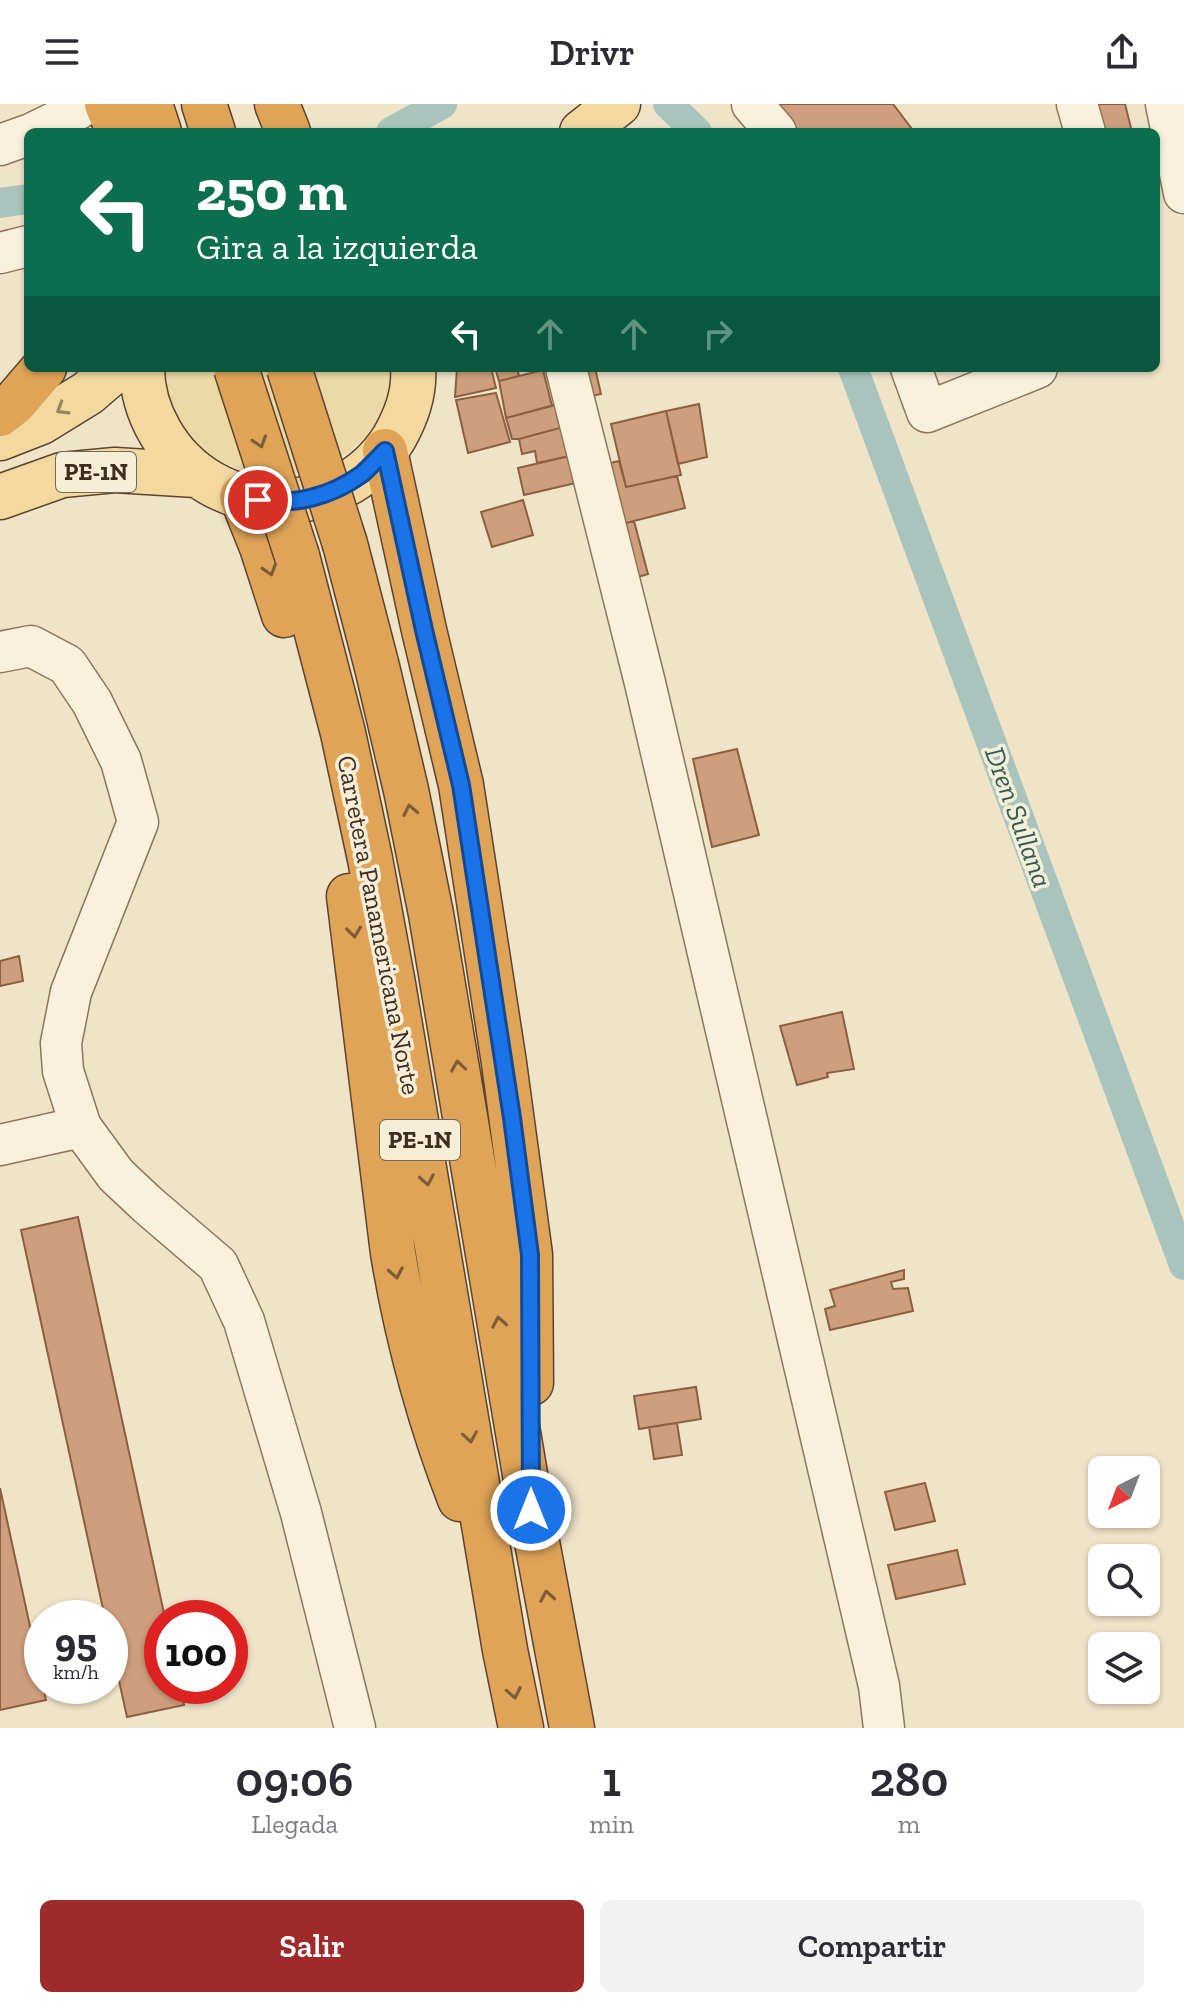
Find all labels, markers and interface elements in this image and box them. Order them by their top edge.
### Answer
icon: menu [40,30,84,74]
icon: share [1100,30,1144,74]
text: Drivr [549,31,635,74]
text: 250 m [196,157,347,224]
icon: left [64,160,168,264]
text: Gira a la izquierda [196,225,478,268]
icon: left [444,312,488,356]
icon: ahead [528,312,572,356]
icon: ahead [612,312,656,356]
icon: right [696,312,740,356]
one-way arrow [56,399,71,415]
one-way arrow [251,435,267,448]
road number: PE-1N [56,452,136,492]
pin [224,466,292,534]
icon: arrive [236,478,280,522]
one-way arrow [261,562,277,576]
water label: Dren Sullana [978,742,1059,892]
street label: Carretera Panamericana Norte [330,753,428,1097]
one-way arrow [402,804,419,817]
one-way arrow [345,925,362,938]
one-way arrow [450,1059,467,1072]
road number: PE-1N [380,1120,460,1160]
one-way arrow [417,1174,434,1187]
one-way arrow [387,1266,404,1280]
one-way arrow [492,1316,509,1329]
one-way arrow [460,1430,477,1444]
north arrow [1088,1456,1160,1528]
map controls [1088,1456,1160,1704]
position arrow [489,1468,573,1552]
button: search [1088,1544,1160,1616]
one-way arrow [540,1589,557,1603]
speed limit sign: 100 [144,1600,248,1704]
text: 95 [55,1618,97,1666]
button: layers [1088,1632,1160,1704]
text: km/h [53,1660,99,1684]
one-way arrow [505,1686,522,1699]
text: 09:06 [236,1751,354,1808]
text: 1 [602,1751,621,1808]
text: 280 [869,1751,948,1808]
text: Llegada [251,1808,338,1840]
text: min [589,1808,634,1840]
text: m [898,1808,920,1840]
button: Salir [40,1900,584,1992]
button: Compartir [600,1900,1144,1992]

